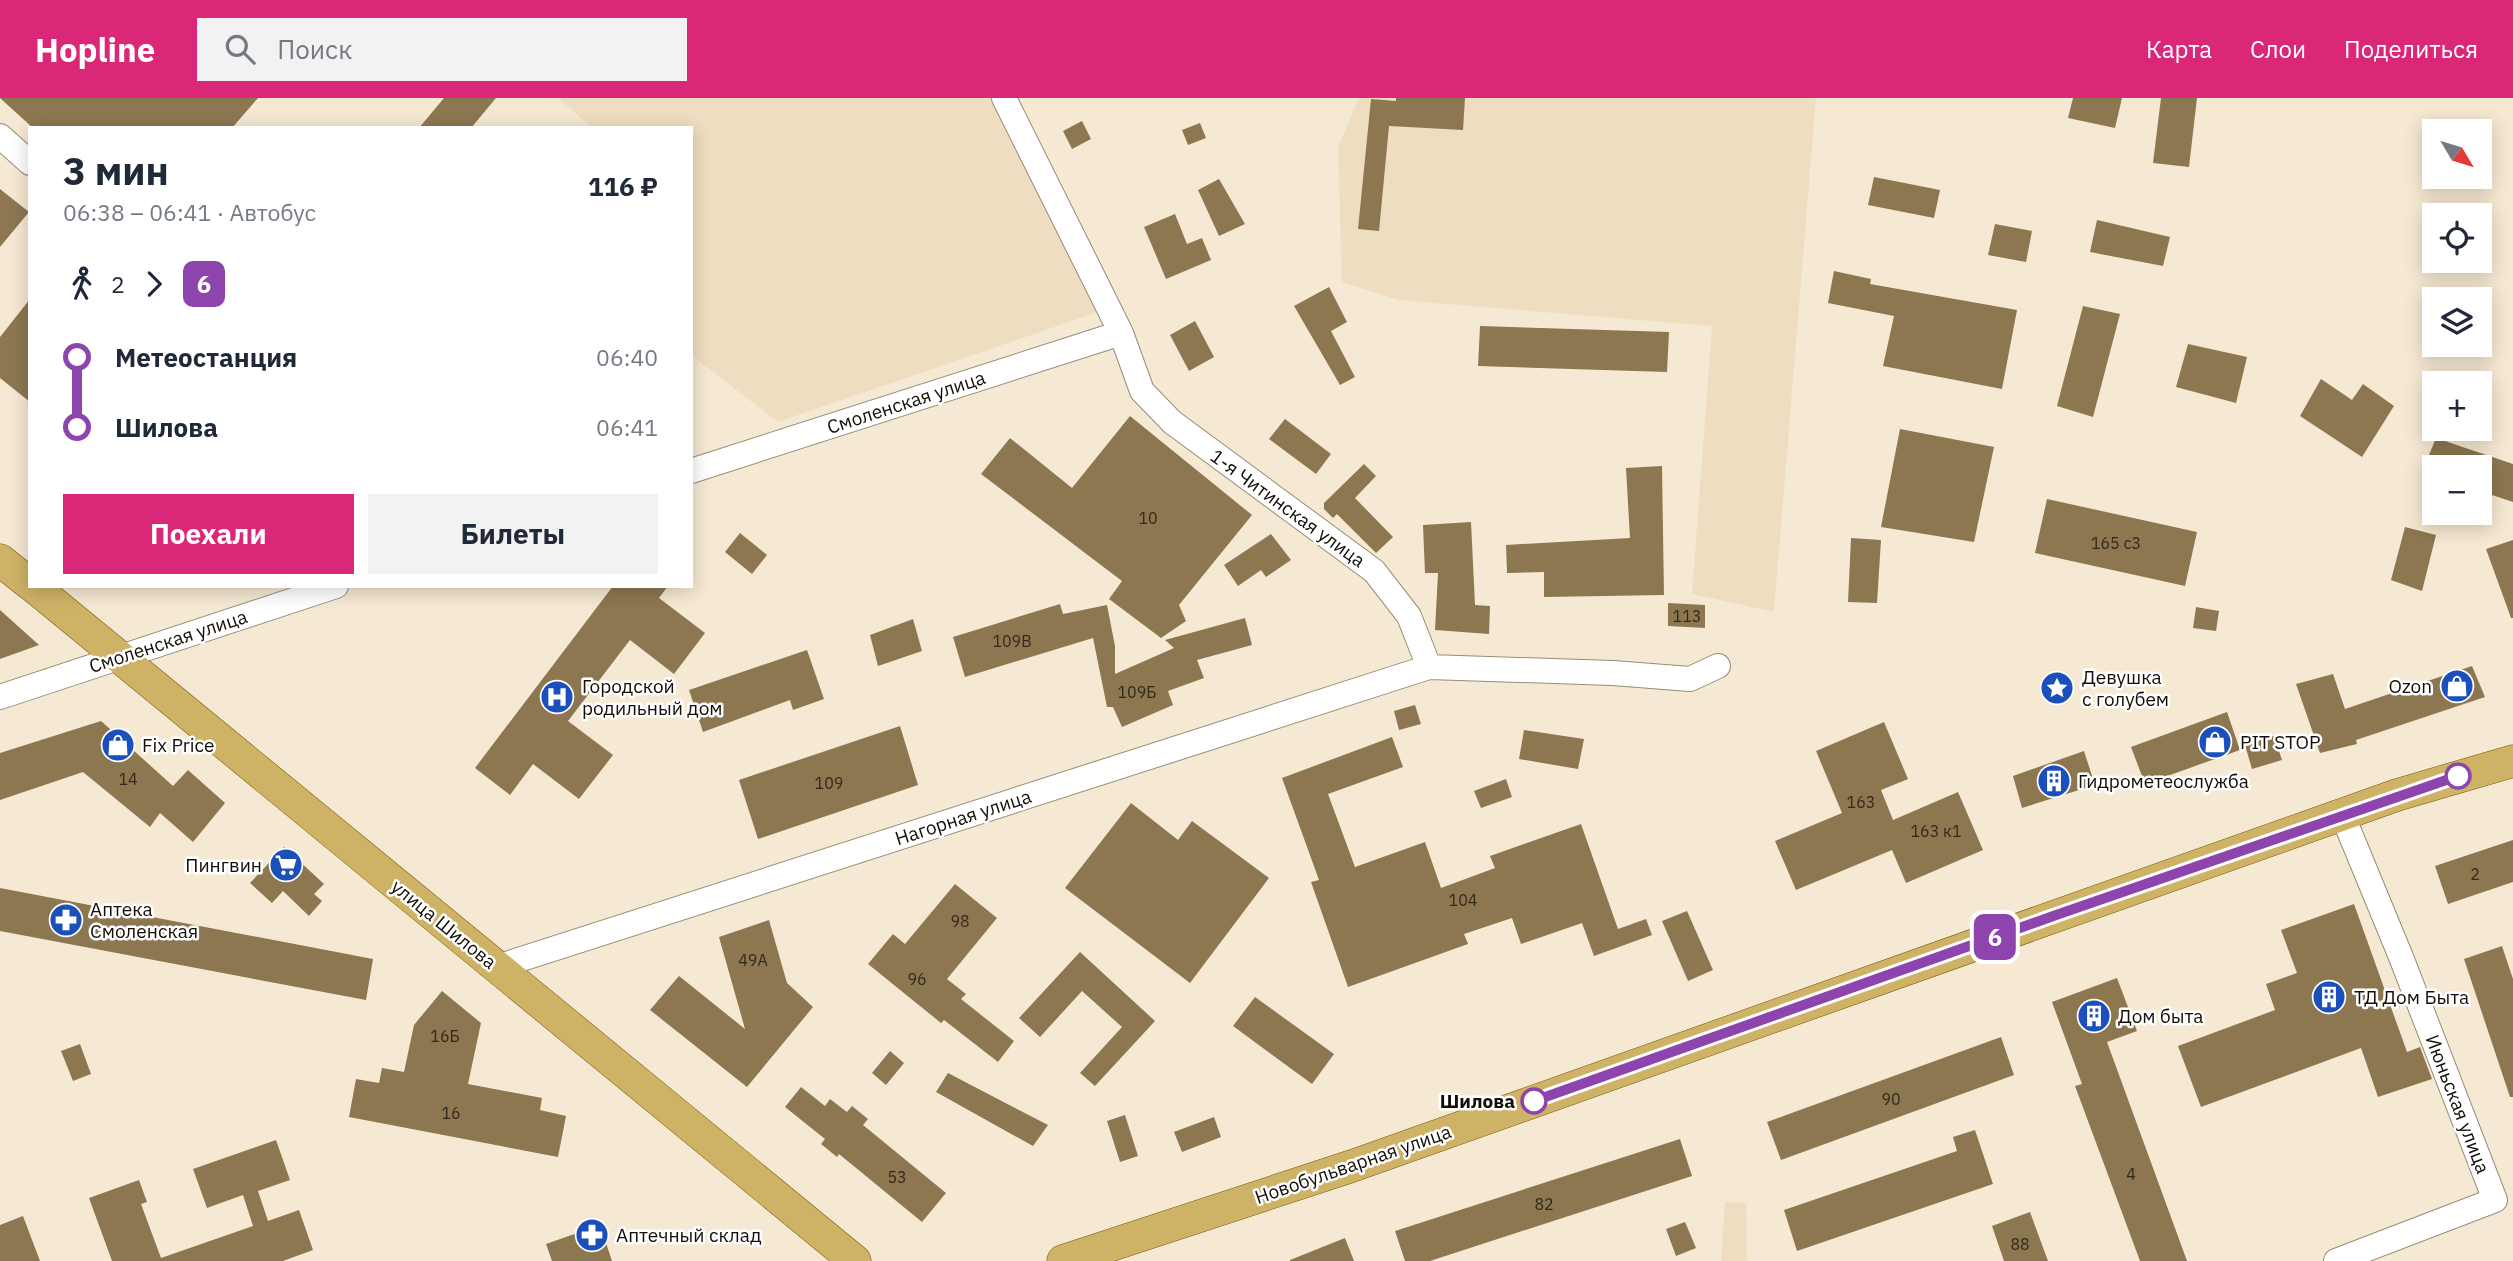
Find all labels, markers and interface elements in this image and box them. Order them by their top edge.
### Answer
search box [197,18,687,81]
text: Hopline [35,28,155,71]
icon: search [221,30,259,68]
text: Поиск [277,32,352,66]
text: Карта [2146,33,2212,65]
text: Слои [2250,33,2306,65]
text: Поделиться [2344,33,2478,65]
north arrow [2422,119,2492,189]
map controls [2422,119,2492,525]
text: 3 мин [63,146,169,195]
text: 116 ₽ [588,169,658,203]
text: 06:38 – 06:41 · Автобус [63,197,316,227]
button: locate [2422,203,2492,273]
icon: walk [63,265,101,303]
icon: forward [135,265,173,303]
text: 6 [197,268,211,300]
text: 2 [111,269,125,299]
button: layers [2422,287,2492,357]
text: Метеостанция [115,340,297,374]
text: 06:40 [596,342,658,372]
street label: Смоленская улица [824,365,988,439]
button: + [2422,371,2492,441]
text: Шилова [115,410,218,444]
text: 06:41 [596,412,658,442]
street label: 1-я Читинская улица [1206,444,1370,572]
button: − [2422,455,2492,525]
button: Поехали [63,494,354,574]
button: Билеты [368,494,658,574]
house number: 10 [1138,508,1158,528]
house number: 165 с3 [2091,533,2141,553]
street label: Смоленская улица [86,604,250,678]
house number: 113 [1673,606,1701,626]
house number: 109В [992,631,1032,651]
place label: Девушка с голубем [2082,665,2169,711]
shop icon: Ozon [2438,667,2476,705]
place icon: Девушка с голубем [2038,669,2076,707]
place label: Городской родильный дом [582,674,723,720]
place label: Ozon [2388,674,2432,698]
hospital icon: Городской родильный дом [538,678,576,716]
house number: 109Б [1118,682,1156,702]
shop icon: PIT STOP [2196,723,2234,761]
shop icon: Fix Price [99,726,137,764]
place label: PIT STOP [2240,730,2321,754]
place label: Fix Price [142,733,214,757]
building icon: Гидрометеослужба [2035,762,2073,800]
unlabelled marker [2445,763,2471,789]
house number: 14 [118,769,138,789]
place label: Гидрометеослужба [2078,769,2249,793]
house number: 109 [815,773,843,793]
street label: Нагорная улица [892,784,1034,850]
house number: 163 [1847,792,1875,812]
house number: 163 к1 [1911,821,1961,841]
supermarket icon: Пингвин [267,846,305,884]
place label: Пингвин [185,853,262,877]
house number: 2 [2470,864,2480,884]
street label: улица Шилова [387,874,501,974]
house number: 104 [1449,890,1477,910]
place label: Аптека Смоленская [90,897,198,943]
pharmacy icon: Аптека Смоленская [47,901,85,939]
house number: 98 [950,911,970,931]
line badge: 6 [1972,914,2018,960]
text: 6 [1988,921,2002,953]
house number: 49А [738,950,768,970]
house number: 96 [907,969,927,989]
building icon: ТД Дом Быта [2310,978,2348,1016]
place label: ТД Дом Быта [2354,985,2469,1009]
building icon: Дом быта [2075,997,2113,1035]
place label: Дом быта [2118,1004,2203,1028]
house number: 16Б [430,1026,460,1046]
street label: Июньская улица [2421,1031,2495,1177]
marker: Шилова [1521,1088,1547,1114]
place label: Шилова [1440,1089,1515,1113]
house number: 90 [1881,1089,1901,1109]
house number: 16 [441,1103,461,1123]
street label: Новобульварная улица [1252,1119,1454,1209]
house number: 4 [2126,1164,2136,1184]
house number: 53 [887,1167,907,1187]
house number: 82 [1534,1194,1554,1214]
pharmacy icon: Аптечный склад [573,1216,611,1254]
place label: Аптечный склад [616,1223,762,1247]
house number: 88 [2010,1234,2030,1254]

